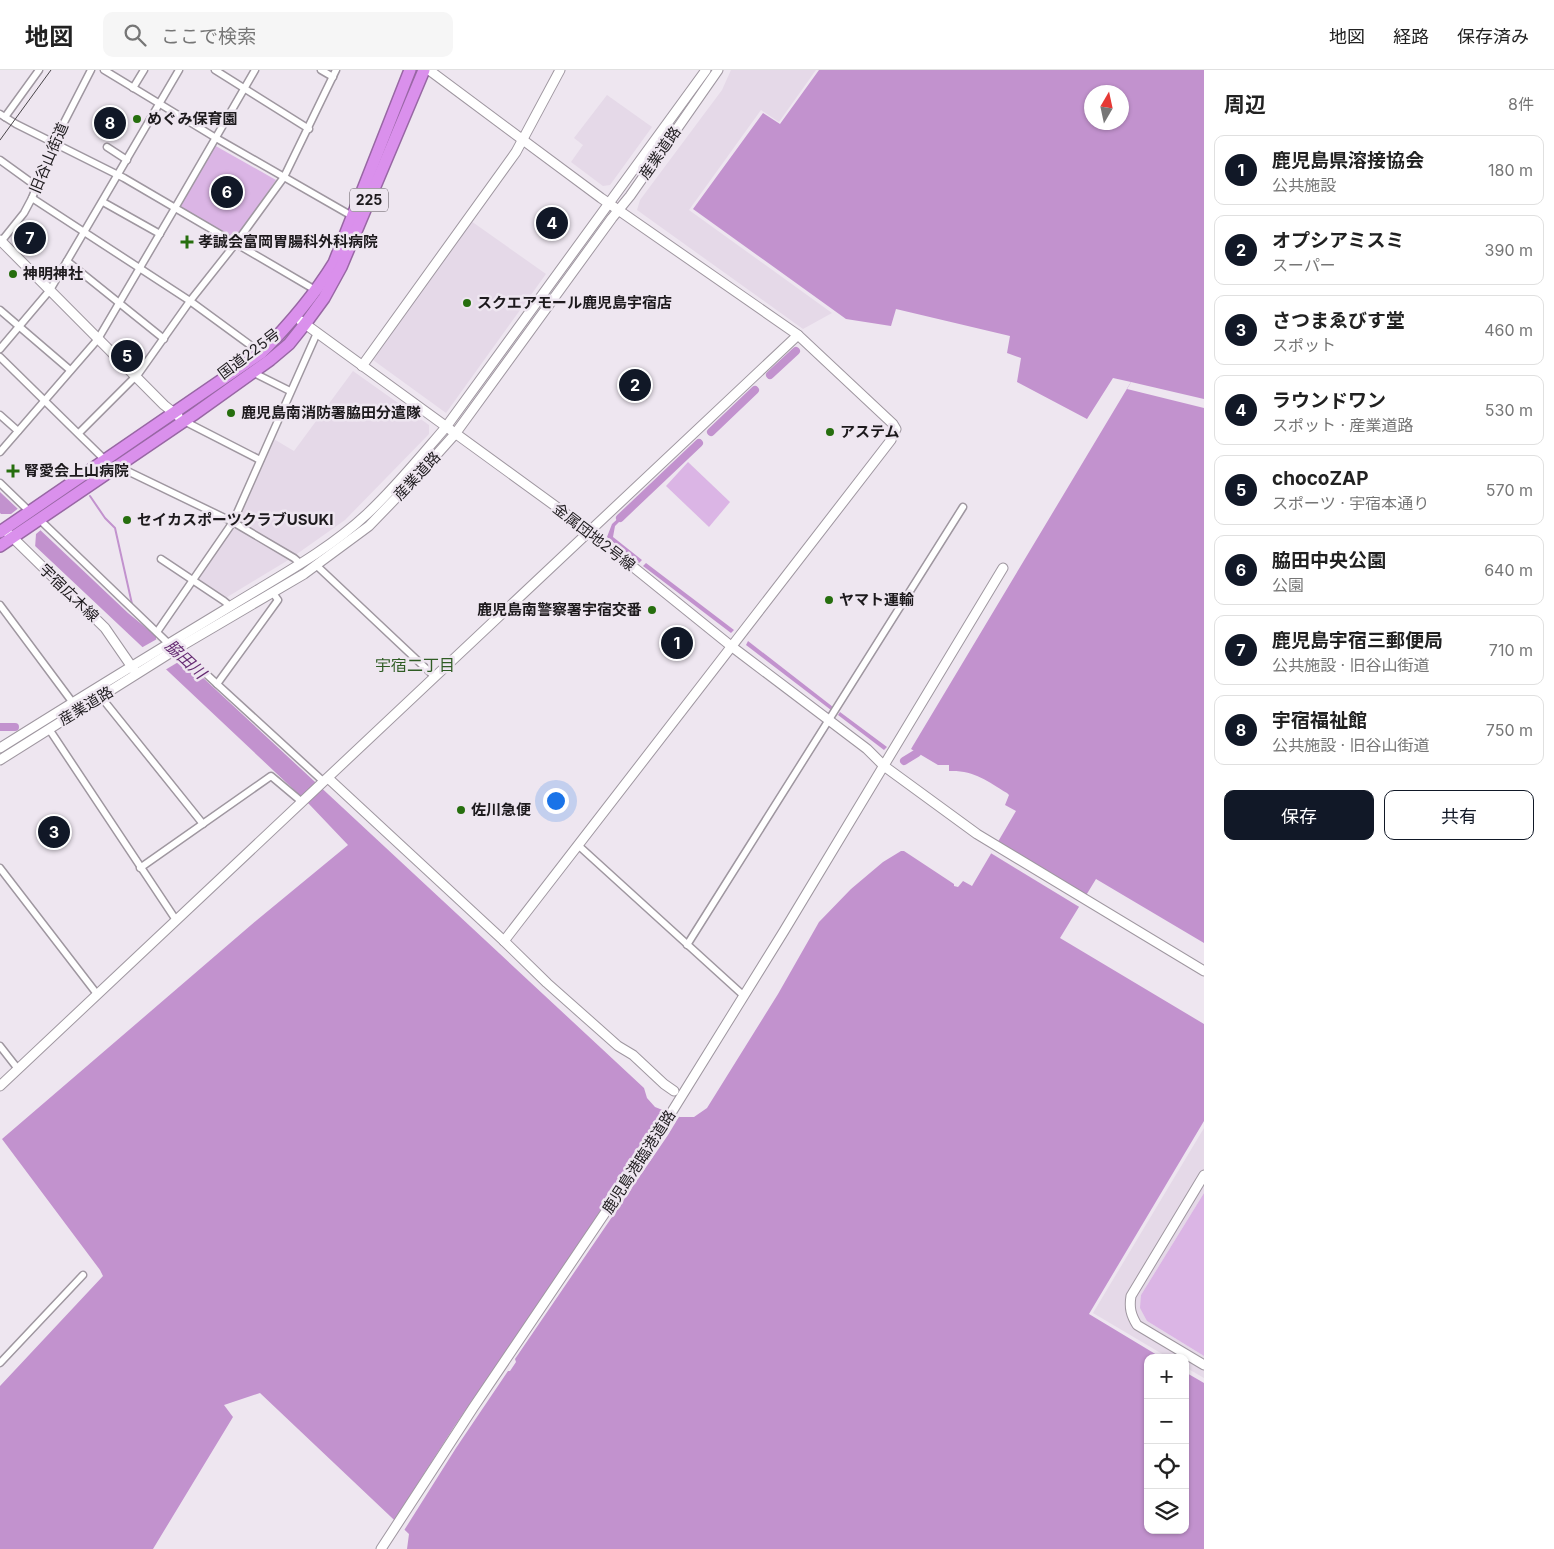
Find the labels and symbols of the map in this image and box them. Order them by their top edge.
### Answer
north arrow [1084,85,1129,130]
pin: 8 [94,104,126,142]
place label: めぐみ保育園 [147,109,237,128]
marker: めぐみ保育園 [131,113,143,125]
street label: 旧谷山街道 [25,120,72,196]
street label: 産業道路 [635,123,685,183]
pin: 6 [211,173,243,211]
road number: 225 [350,188,388,212]
pin: 4 [536,204,568,242]
pin: 7 [14,219,46,257]
place label: 孝誠会富岡胃腸科外科病院 [198,232,378,251]
marker: 孝誠会富岡胃腸科外科病院 [180,235,194,249]
place label: 神明神社 [22,264,83,283]
marker: 神明神社 [7,268,19,280]
place label: スクエアモール鹿児島宇宿店 [477,293,672,312]
marker: スクエアモール鹿児島宇宿店 [461,297,473,309]
street label: 国道225号 [214,324,283,383]
pin: 5 [111,337,143,375]
pin: 2 [619,366,651,404]
place label: 鹿児島南消防署脇田分遣隊 [241,403,421,422]
marker: 鹿児島南消防署脇田分遣隊 [225,407,237,419]
place label: アステム [840,422,900,441]
marker: アステム [824,426,836,438]
street label: 産業道路 [389,447,444,504]
place label: 腎愛会上山病院 [24,461,129,480]
marker: 腎愛会上山病院 [6,464,20,478]
street label: 金属団地2号線 [549,499,639,575]
place label: セイカスポーツクラブUSUKI [137,510,333,529]
marker: セイカスポーツクラブUSUKI [121,514,133,526]
street label: 宇宿広木線 [36,560,103,626]
place label: ヤマト運輸 [839,590,914,609]
marker: ヤマト運輸 [823,594,835,606]
place label: 鹿児島南警察署宇宿交番 [477,600,642,619]
marker: 鹿児島南警察署宇宿交番 [646,604,658,616]
pin: 1 [661,624,693,662]
water label: 脇田川 [162,635,212,684]
district label: 宇宿二丁目 [375,655,455,675]
street label: 産業道路 [55,682,116,729]
your location [543,788,569,814]
place label: 佐川急便 [471,800,531,819]
marker: 佐川急便 [455,804,467,816]
pin: 3 [38,813,70,851]
street label: 鹿児島港臨港道路 [598,1106,679,1217]

